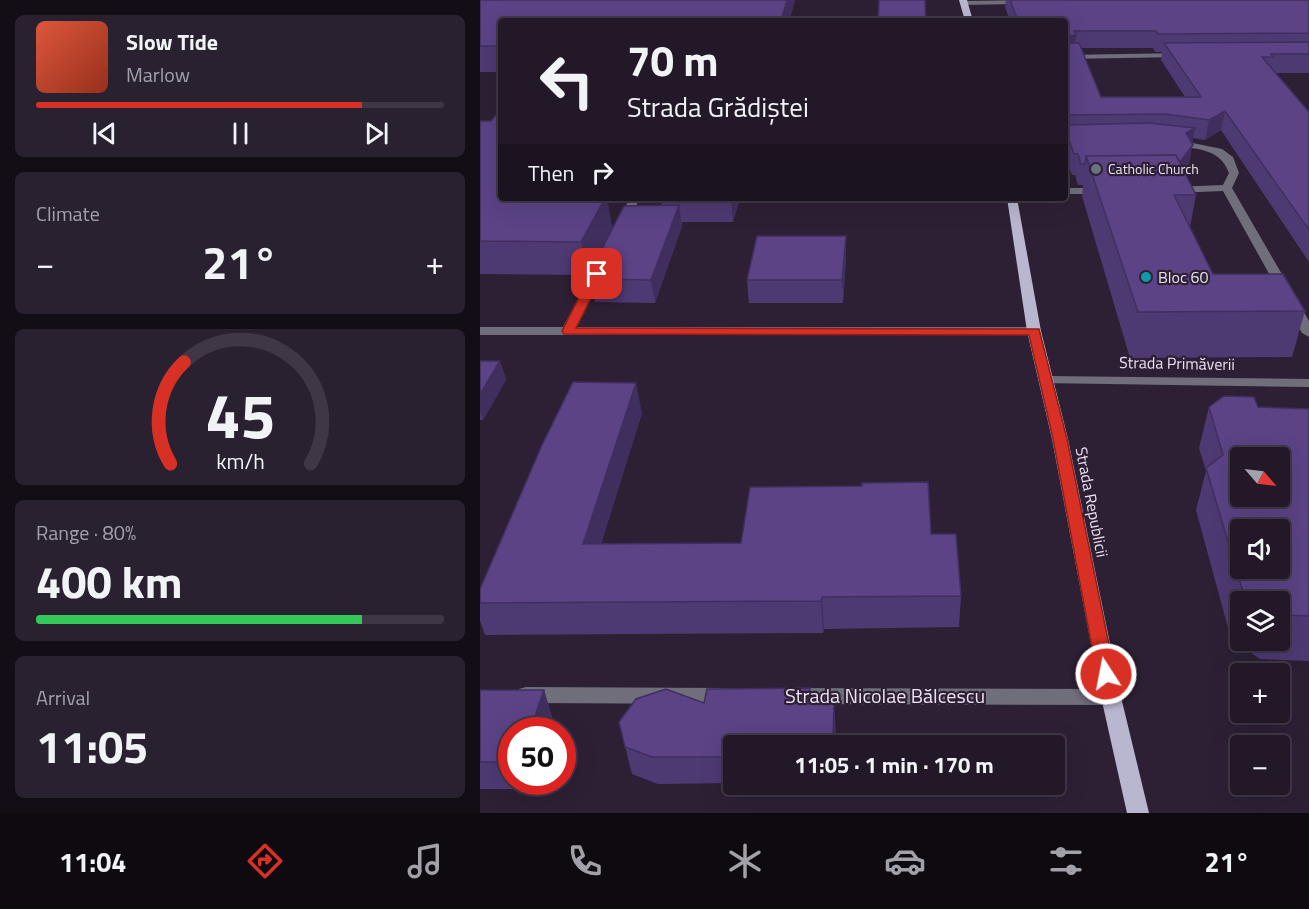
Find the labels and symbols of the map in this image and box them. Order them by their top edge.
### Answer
place label: Catholic Church [1108,158,1199,179]
marker: Catholic Church [1089,162,1103,176]
pin [571,248,622,299]
place label: Bloc 60 [1158,265,1208,289]
marker: Bloc 60 [1139,270,1153,284]
street label: Strada Primăverii [1119,350,1235,376]
street label: Strada Republicii [1070,445,1114,559]
north arrow [1230,447,1290,507]
position arrow [1074,642,1138,706]
street label: Strada Nicolae Bălcescu [785,680,985,711]
speed limit sign: 50 [498,717,576,795]

